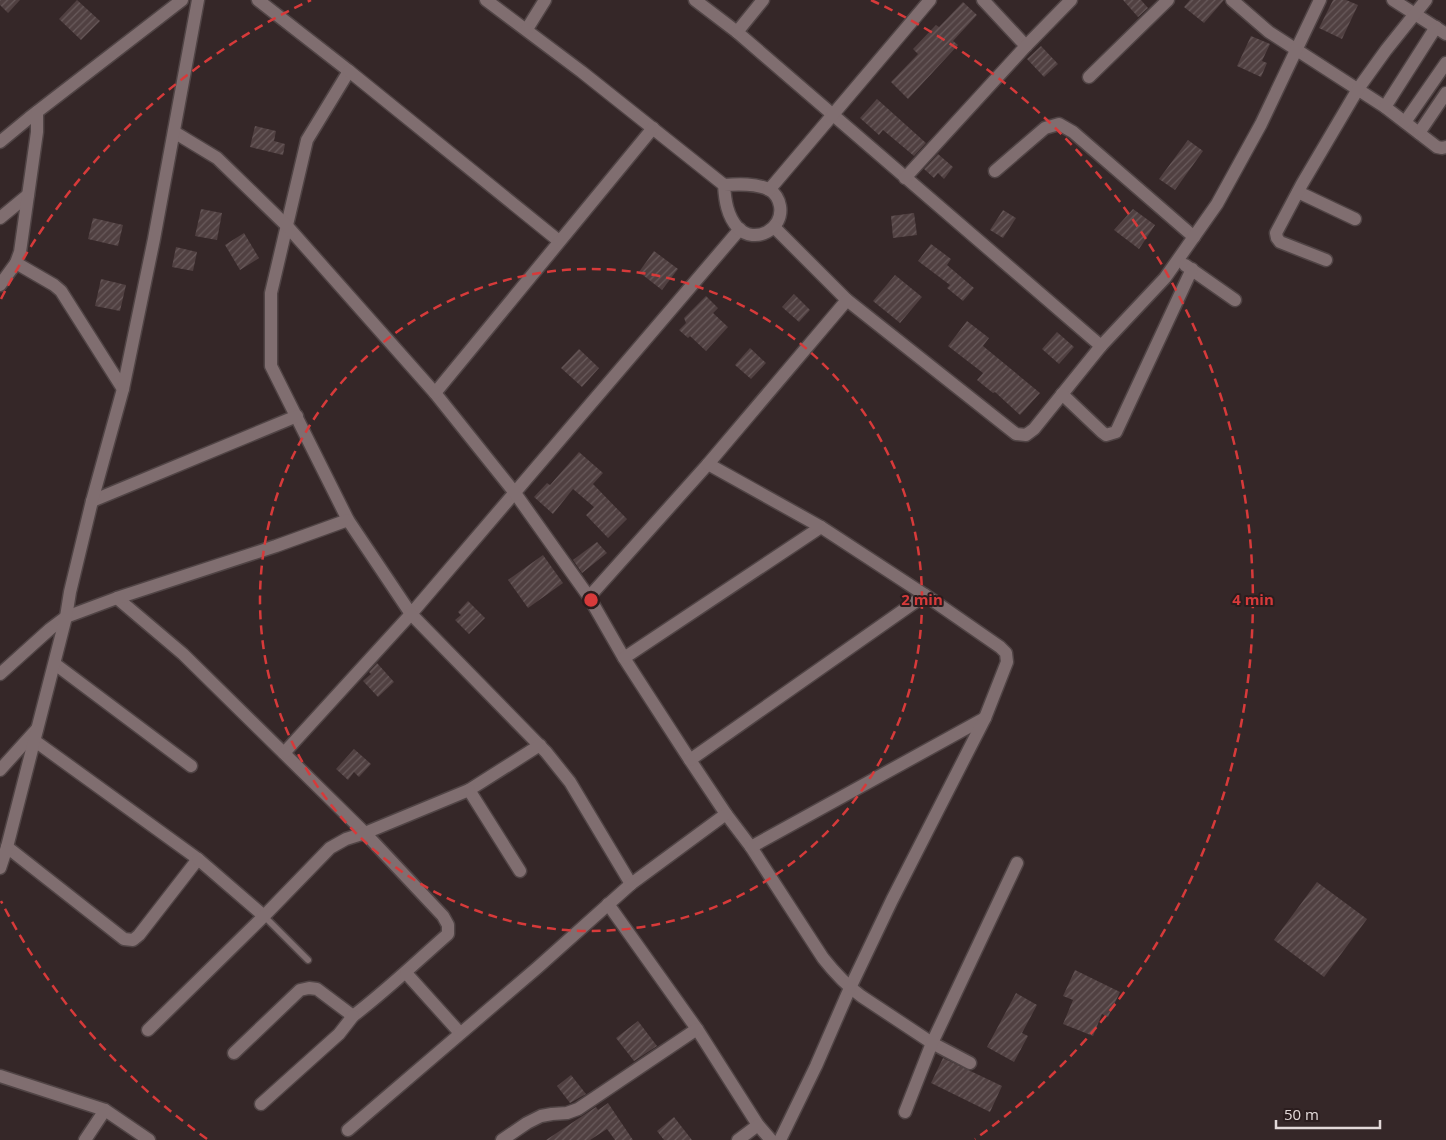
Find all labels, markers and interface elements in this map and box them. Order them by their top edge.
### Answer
text: 2 min [901,589,943,609]
text: 4 min [1232,589,1274,609]
centre of rings [582,591,600,609]
scale bar [1276,1098,1380,1130]
text: 50 m [1284,1104,1319,1124]

